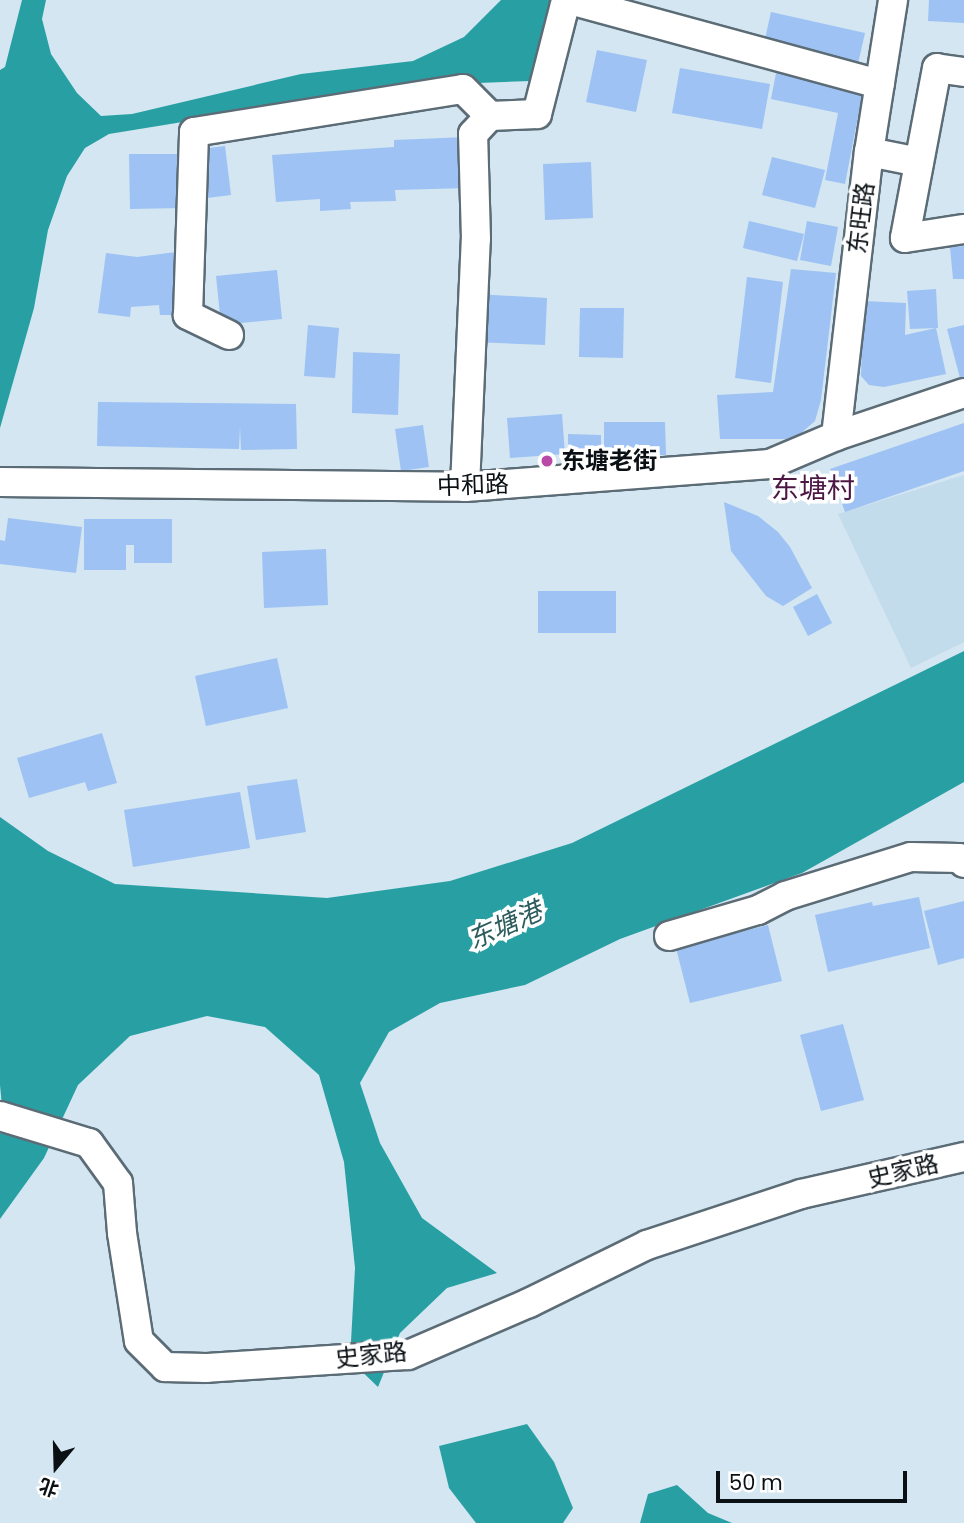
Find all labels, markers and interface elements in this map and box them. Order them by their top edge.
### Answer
street label: 东旺路 [842,181,880,255]
place label: 东塘老街 [561,447,657,475]
marker: 东塘老街 [539,453,555,469]
street label: 中和路 [437,469,509,501]
district label: 东塘村 [771,472,855,506]
water label: 东塘港 [463,896,547,956]
street label: 史家路 [865,1149,941,1193]
street label: 史家路 [334,1337,408,1373]
north arrow [21,1432,91,1502]
scale bar [719,1456,910,1500]
text: 50 m [729,1468,783,1497]
text: 北 [36,1471,62,1503]

